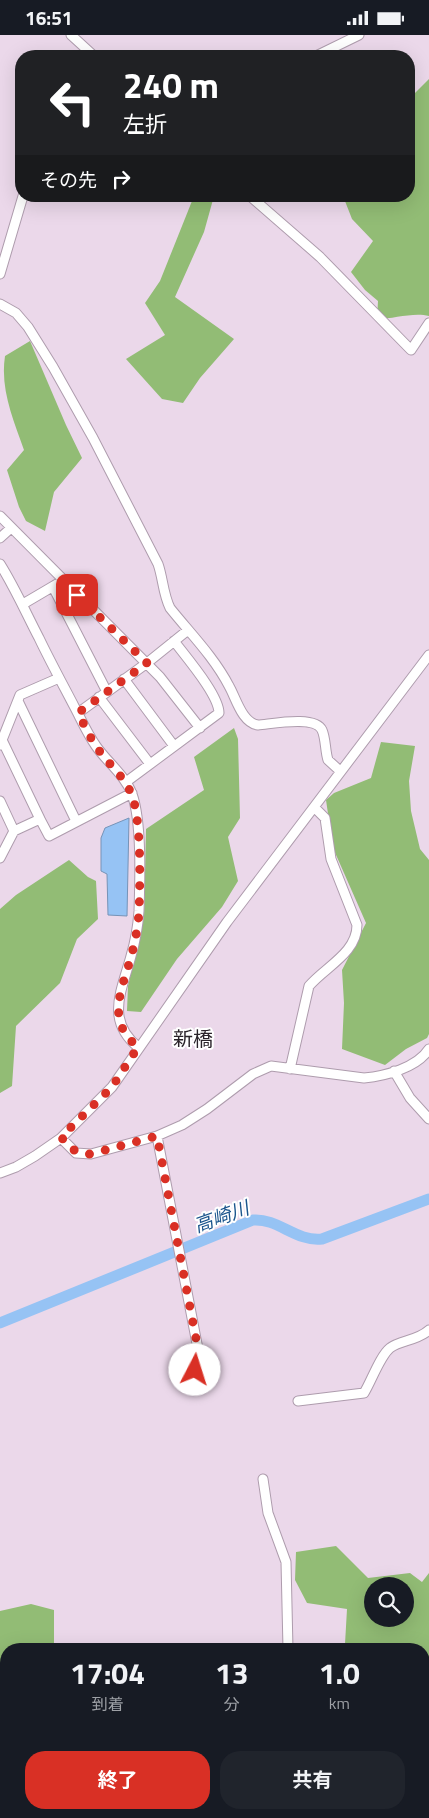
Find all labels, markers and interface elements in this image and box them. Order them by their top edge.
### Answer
text: 16:51 [25,3,72,32]
text: 240 m [123,58,219,112]
icon: left [40,70,105,135]
text: 左折 [123,107,167,141]
text: その先 [40,165,97,194]
icon: right [107,165,135,193]
pin [56,574,98,616]
icon: arrive [63,581,91,609]
district label: 新橋 [173,1023,213,1054]
water label: 高崎川 [189,1192,255,1239]
position arrow [168,1343,220,1395]
map controls [364,1577,414,1627]
button: search [364,1577,414,1627]
text: 17:04 [70,1650,145,1696]
text: 13 [215,1650,249,1696]
text: 1.0 [319,1650,360,1696]
text: km [329,1691,350,1715]
text: 到着 [91,1692,124,1716]
text: 分 [224,1692,240,1716]
button: 終了 [25,1751,210,1809]
button: 共有 [220,1751,405,1809]

